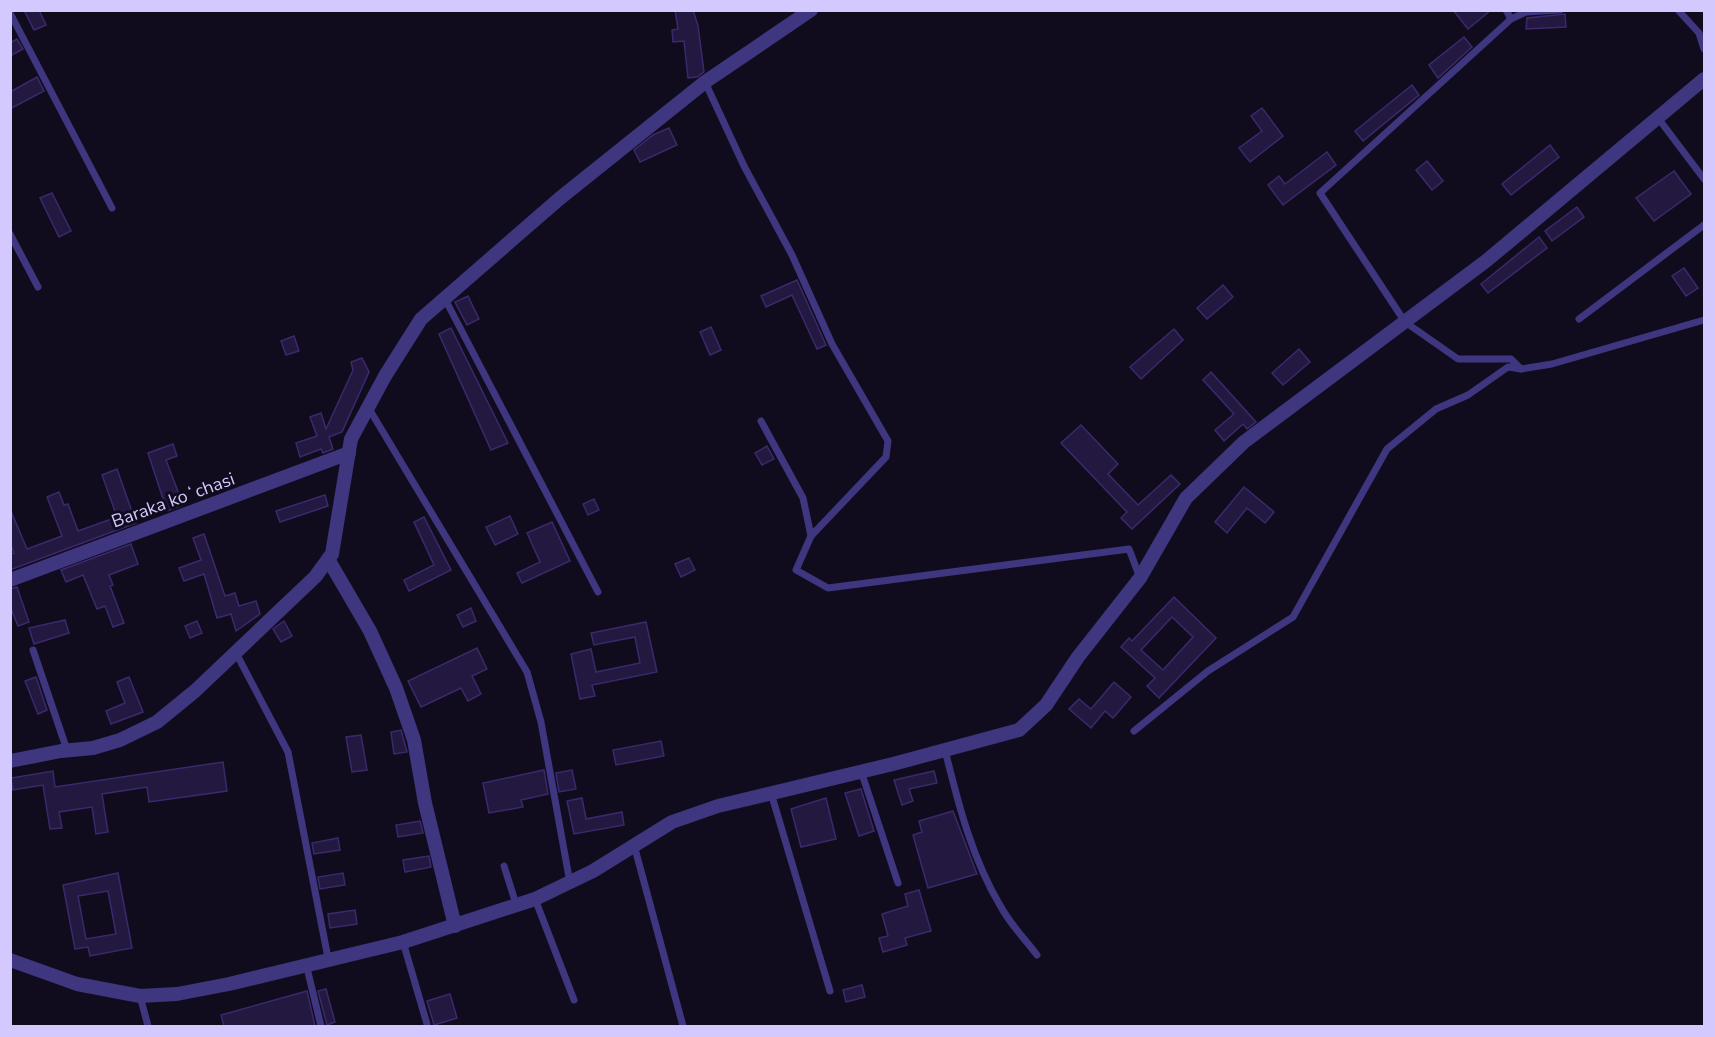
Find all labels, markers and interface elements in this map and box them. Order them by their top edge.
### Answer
street label: Baraka koʻchasi [108,467,238,533]

